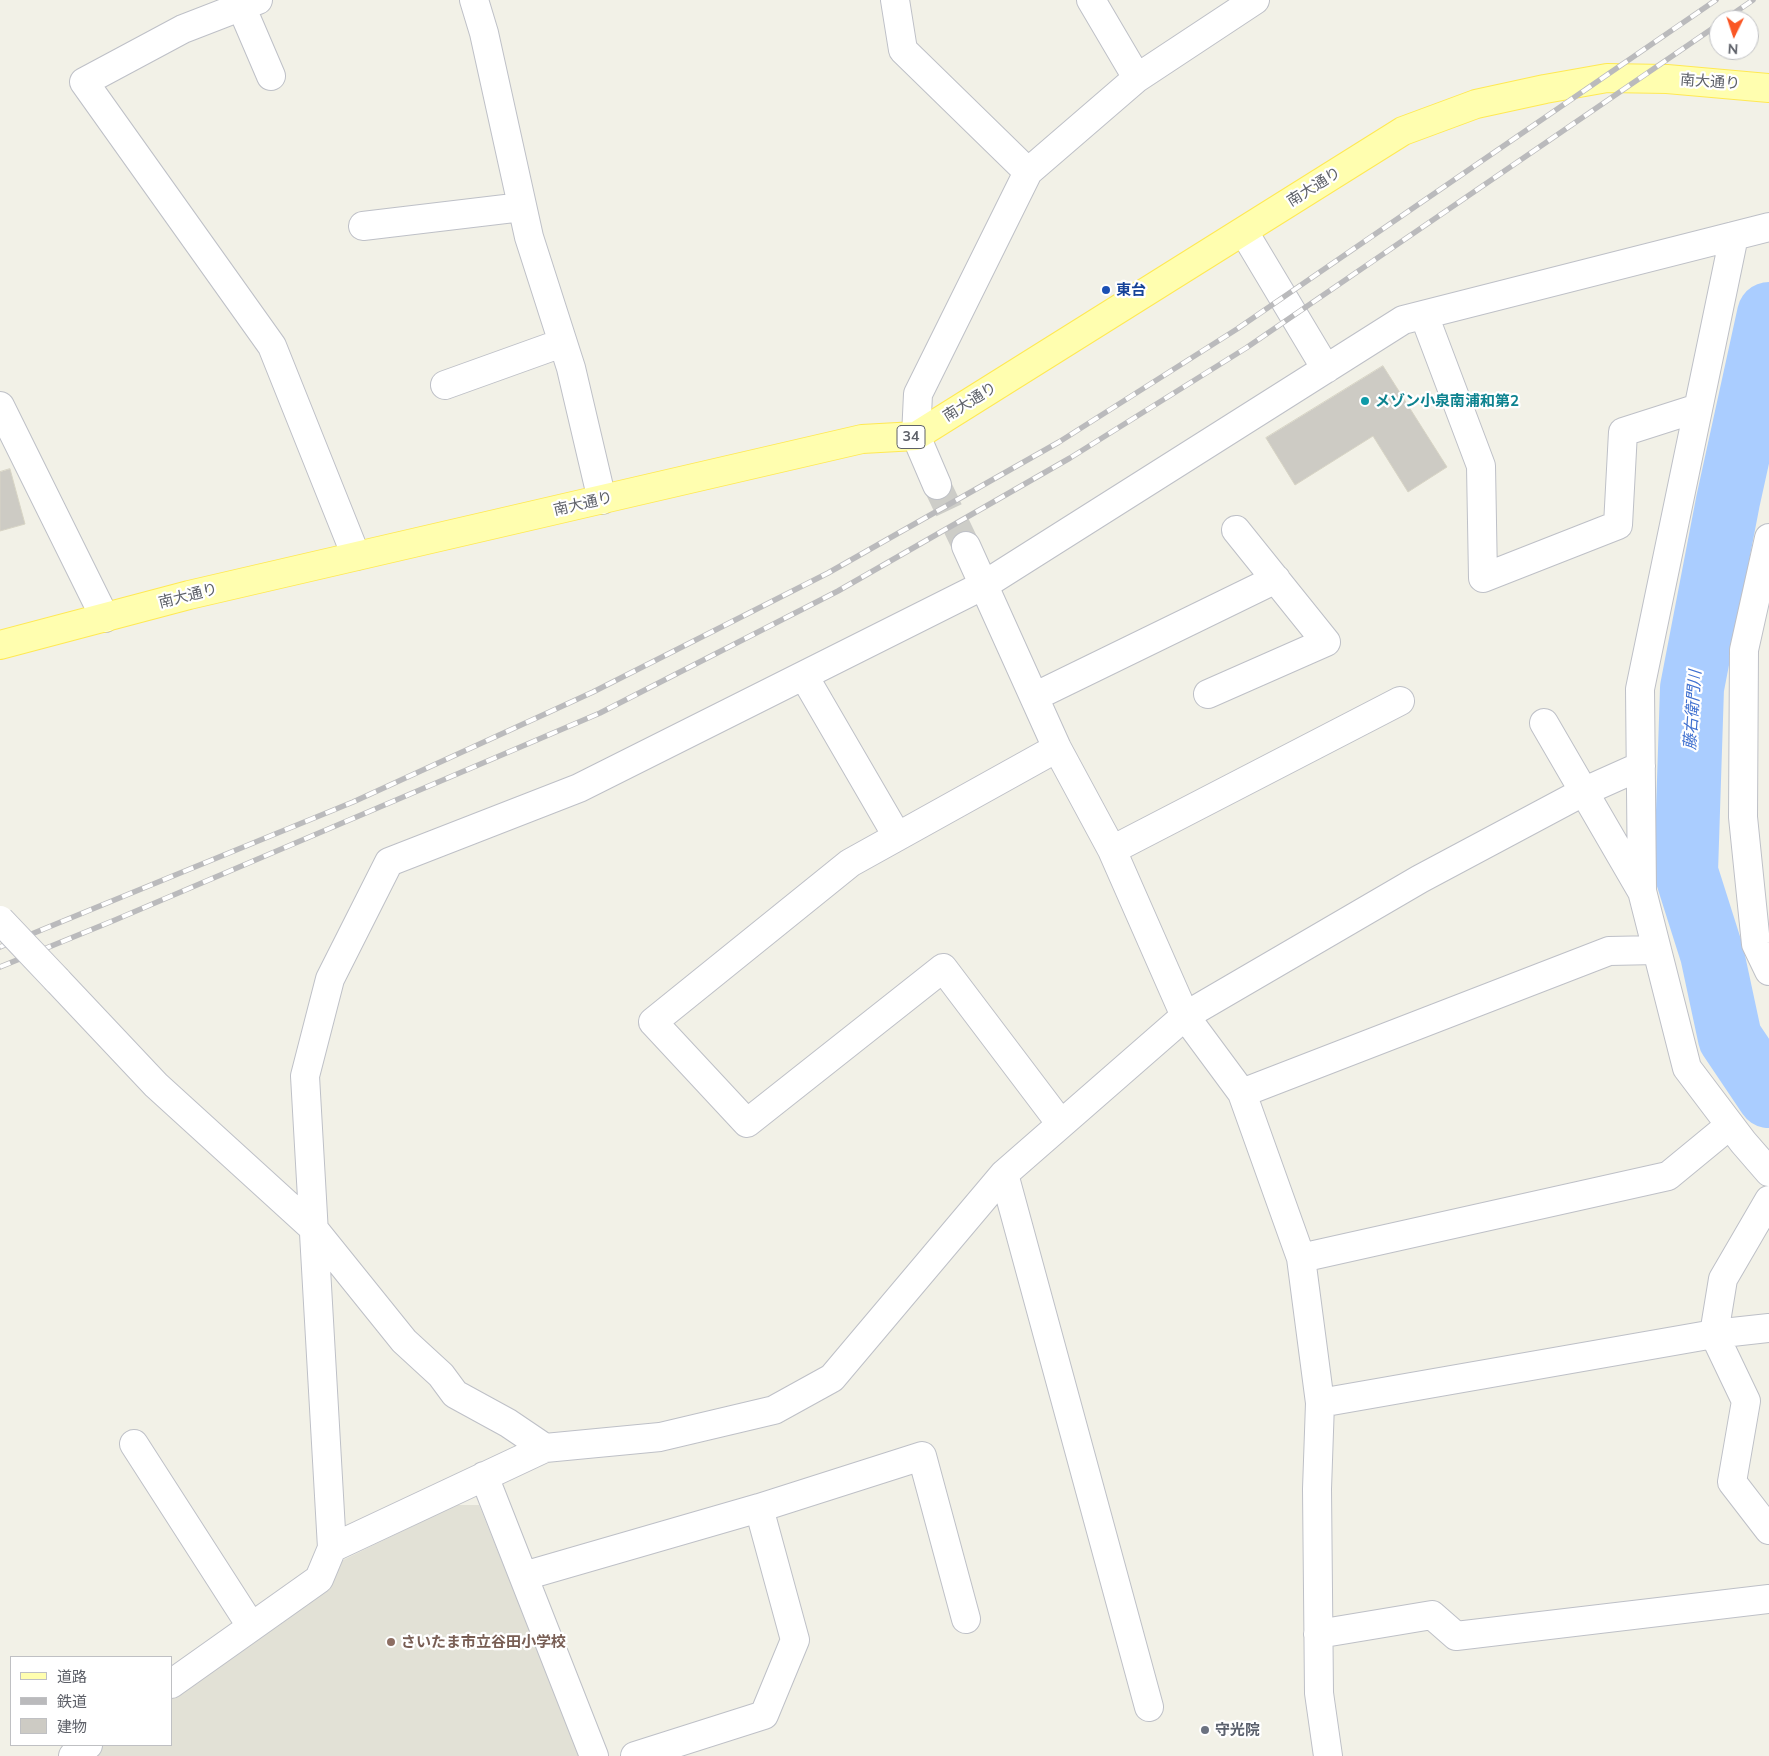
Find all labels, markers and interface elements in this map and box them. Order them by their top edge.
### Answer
north arrow [1709,10,1759,60]
text: N [1727,40,1739,58]
street label: 南大通り [1679,71,1741,93]
street label: 南大通り [1284,163,1344,211]
place label: 東台 [1116,281,1146,299]
marker: 東台 [1100,284,1112,296]
street label: 南大通り [940,378,1000,426]
place label: メゾン小泉南浦和第2 [1375,392,1519,410]
marker: メゾン小泉南浦和第2 [1359,395,1371,407]
road number: 34 [897,426,925,448]
street label: 南大通り [552,488,614,520]
street label: 南大通り [157,580,219,612]
water label: 藤右衛門川 [1681,669,1705,751]
place label: さいたま市立谷田小学校 [401,1633,566,1651]
marker: さいたま市立谷田小学校 [385,1636,397,1648]
legend [10,1656,172,1746]
text: 道路 [57,1667,87,1686]
text: 鉄道 [57,1692,87,1711]
text: 建物 [57,1717,87,1736]
place label: 守光院 [1215,1721,1260,1739]
marker: 守光院 [1199,1724,1211,1736]

